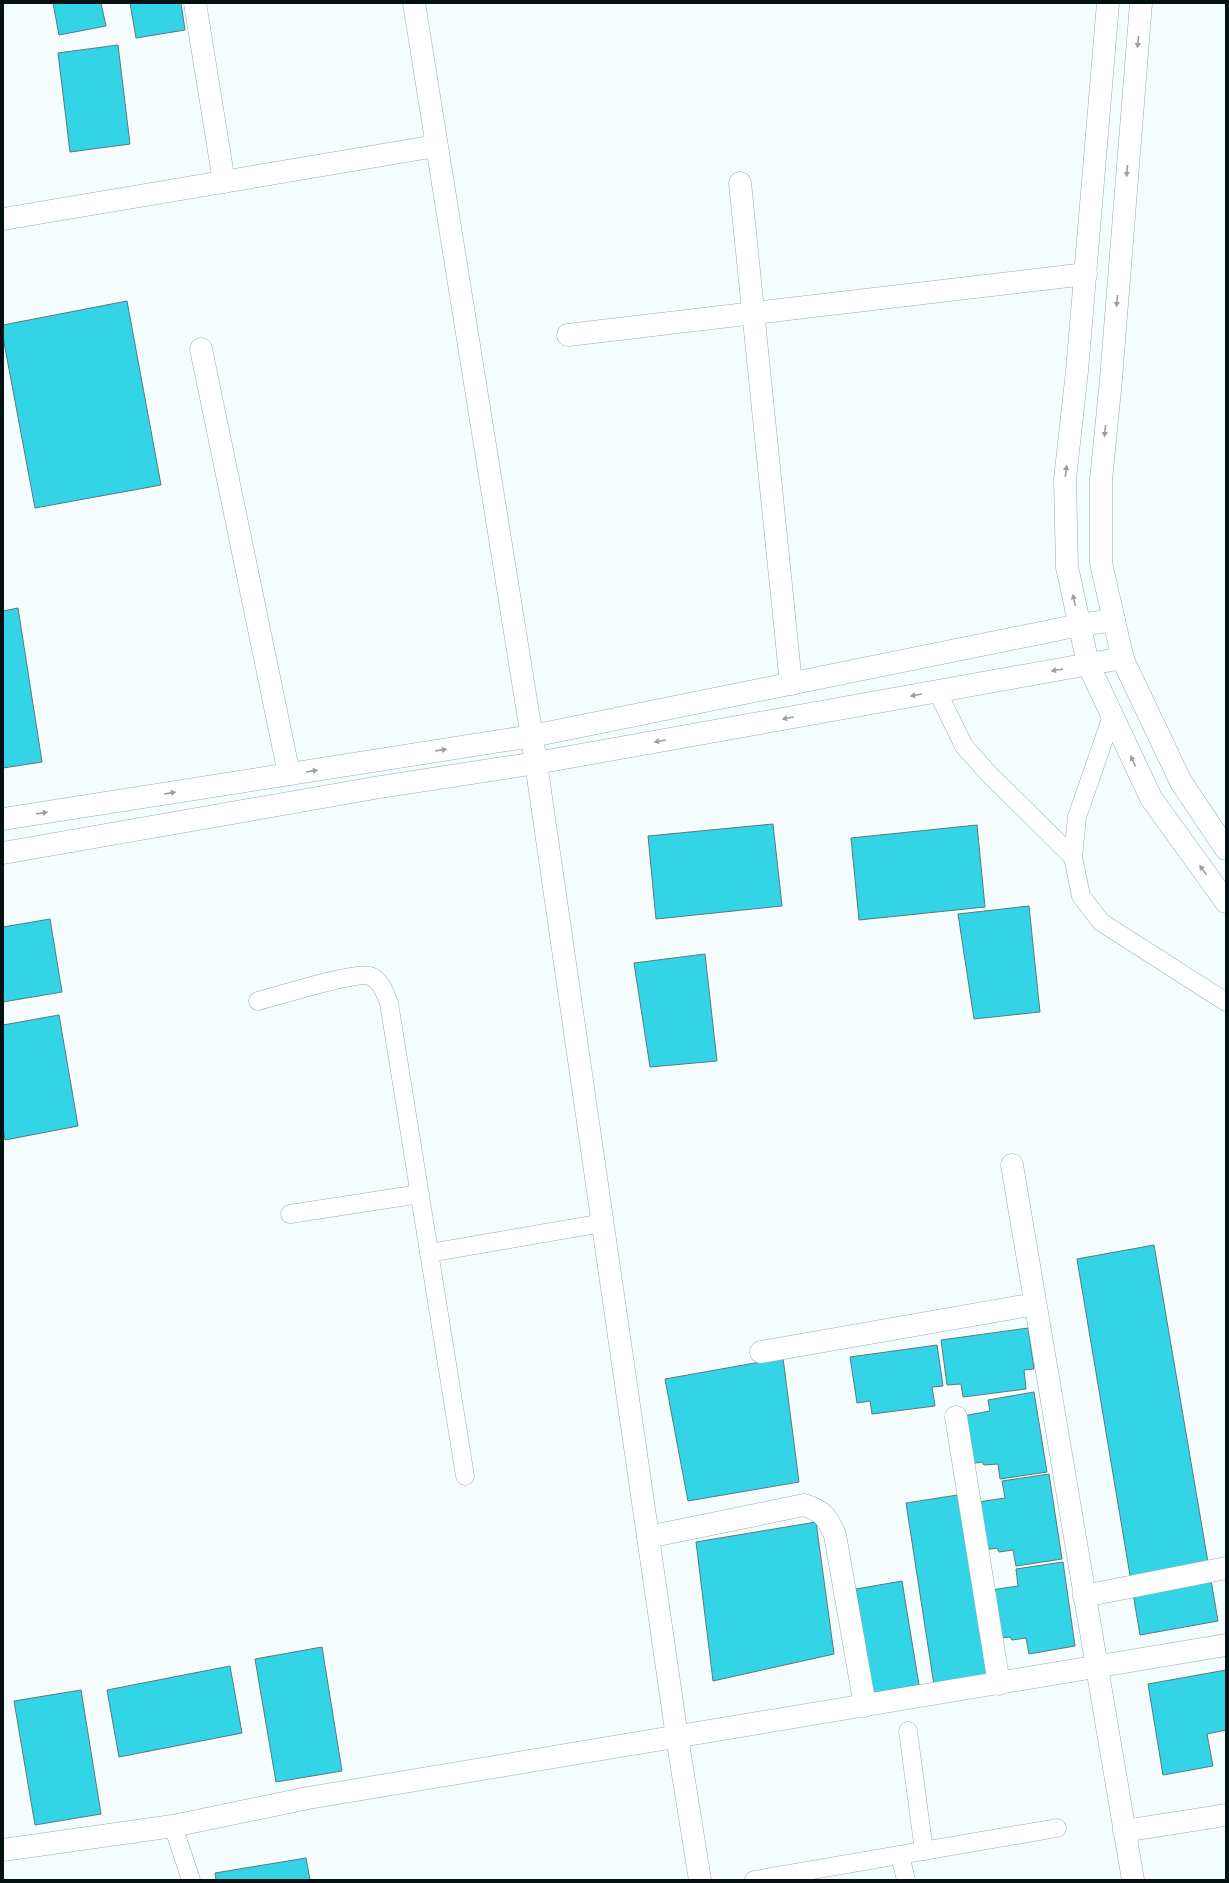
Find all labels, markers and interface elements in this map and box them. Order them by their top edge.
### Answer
one-way arrow [1134,36,1141,48]
one-way arrow [1124,165,1131,178]
one-way arrow [1114,295,1120,307]
one-way arrow [1102,425,1109,437]
one-way arrow [1063,465,1069,477]
one-way arrow [1071,594,1077,607]
one-way arrow [1051,667,1063,673]
one-way arrow [909,692,922,698]
one-way arrow [781,715,794,721]
one-way arrow [653,738,666,744]
one-way arrow [435,747,447,753]
one-way arrow [1130,755,1136,766]
one-way arrow [306,767,318,773]
one-way arrow [164,790,176,796]
one-way arrow [35,810,48,816]
one-way arrow [1199,865,1207,875]

